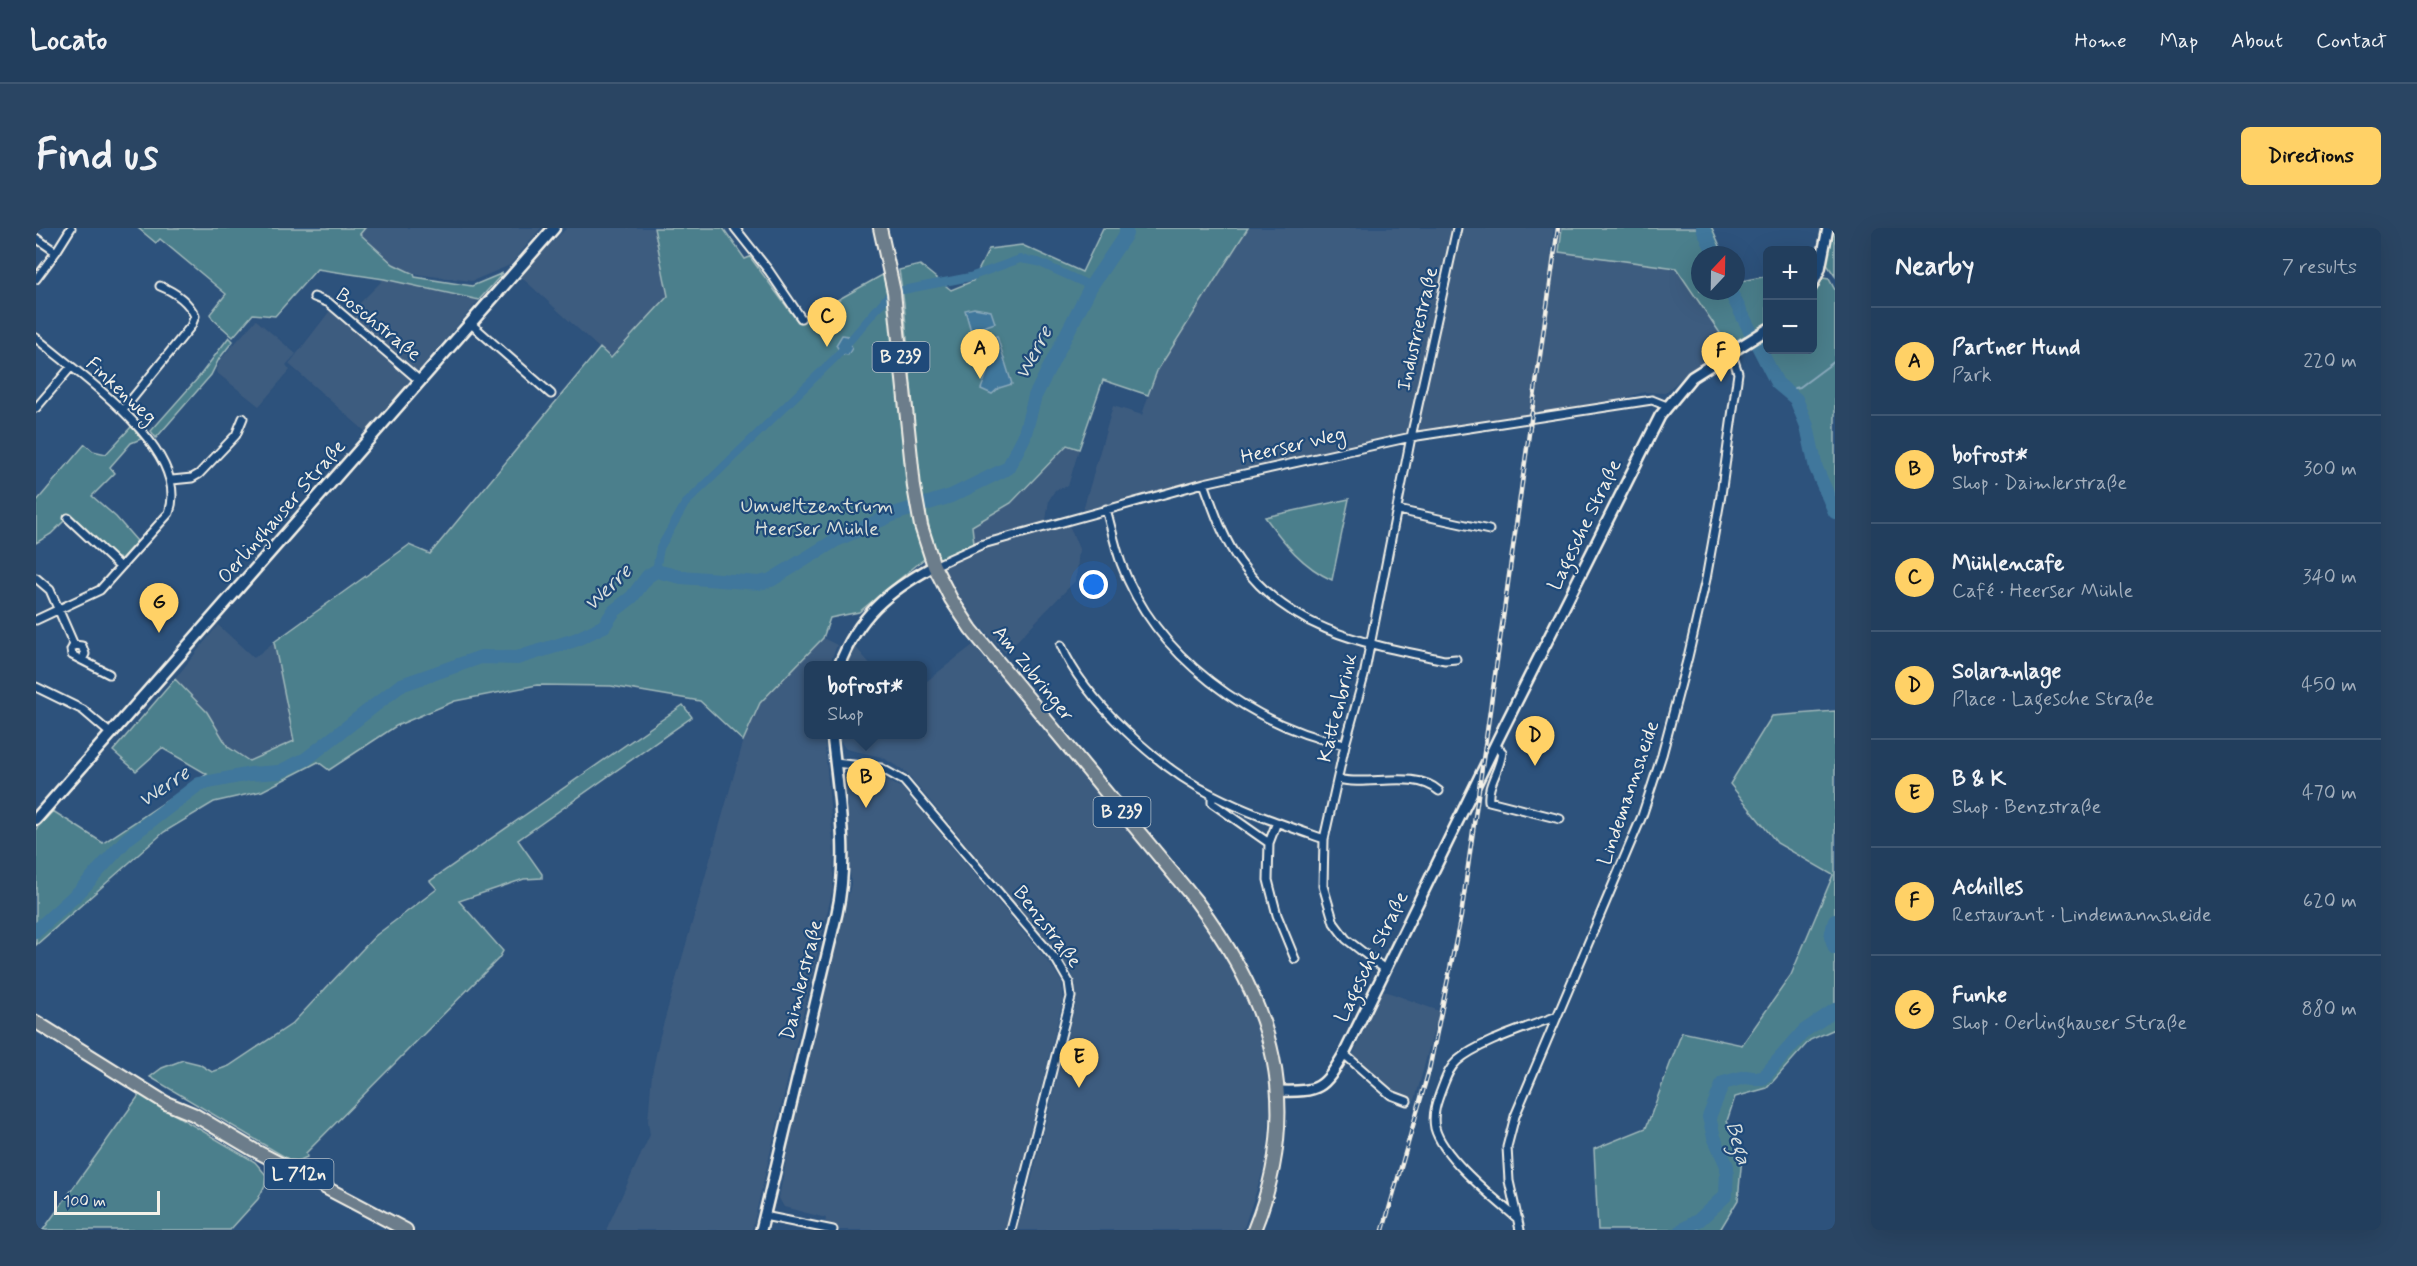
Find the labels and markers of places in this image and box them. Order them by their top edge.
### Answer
pin: C [808,298,846,347]
pin: A [960,330,1000,379]
pin: F [1702,332,1740,382]
pin: G [140,584,178,633]
pin: D [1516,716,1554,766]
pin: B [846,758,886,808]
pin: E [1060,1038,1098,1088]

